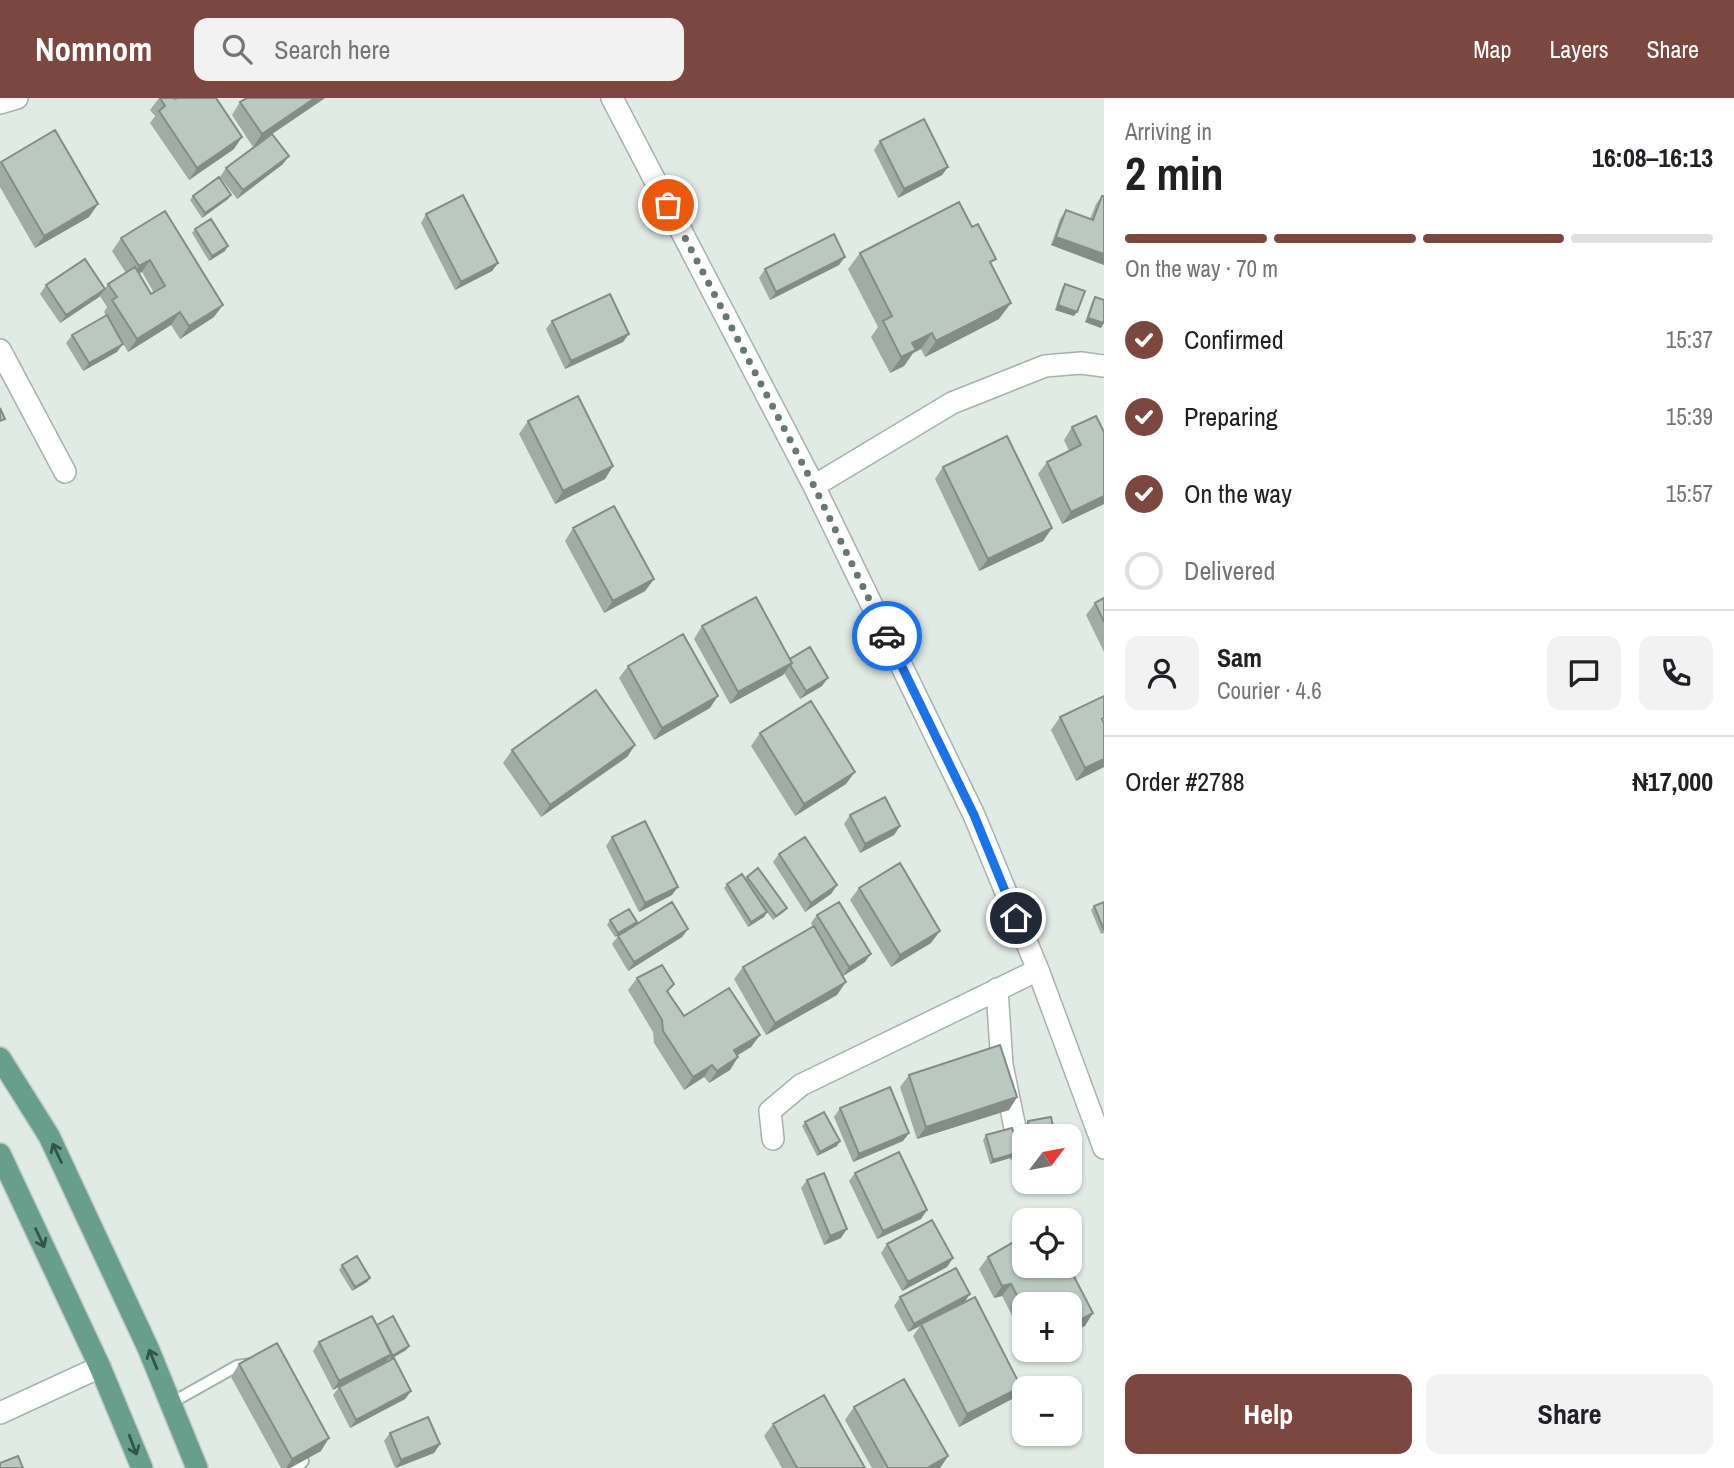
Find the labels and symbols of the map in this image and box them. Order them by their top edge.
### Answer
pin [638,175,698,235]
courier [852,601,922,671]
pin [986,888,1046,948]
north arrow [1012,1124,1082,1194]
one-way arrow [50,1143,63,1164]
one-way arrow [34,1227,47,1248]
one-way arrow [146,1349,159,1371]
one-way arrow [128,1434,141,1456]

